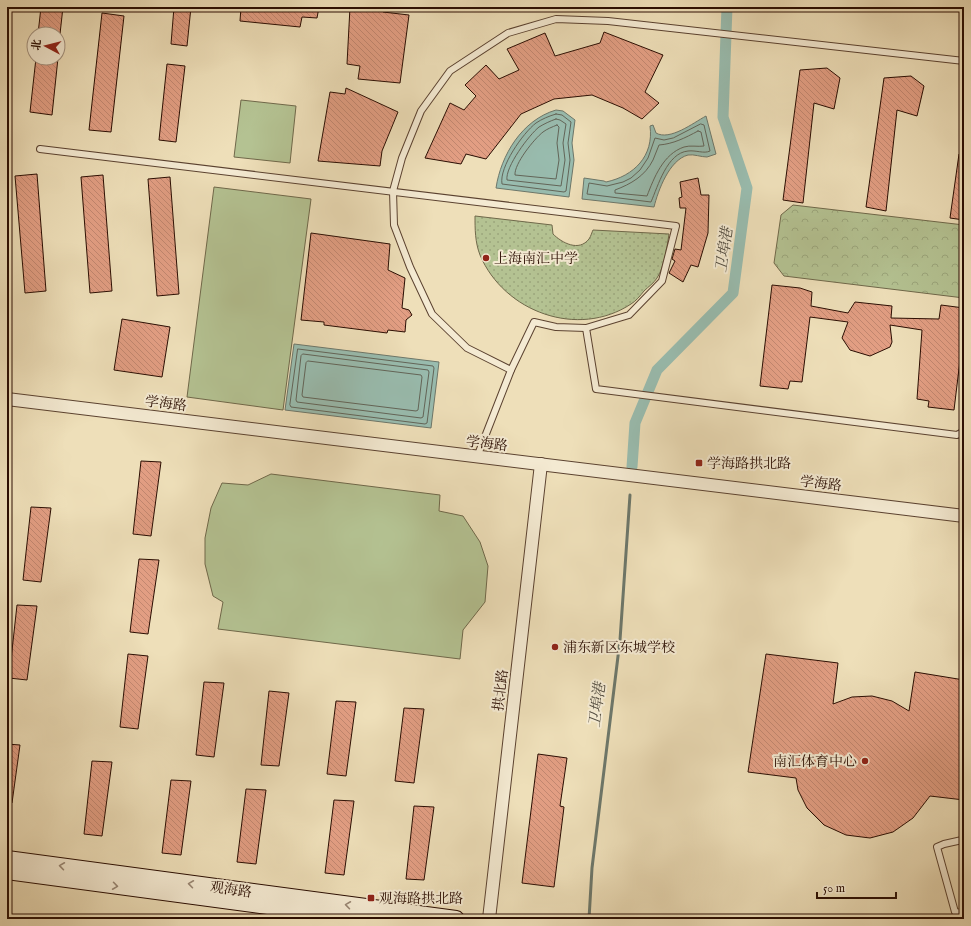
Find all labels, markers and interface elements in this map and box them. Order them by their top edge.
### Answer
north arrow [26,26,66,66]
text: 北 [29,39,45,51]
water label: 卫埠港 [712,224,737,274]
place label: 上海南汇中学 [494,250,578,268]
marker: 上海南汇中学 [481,253,491,263]
street label: 学海路 [144,393,188,415]
street label: 学海路 [465,433,509,455]
place label: 学海路拱北路 [707,455,791,473]
marker: 学海路拱北路 [694,458,704,468]
street label: 学海路 [799,473,843,495]
place label: 浦东新区东城学校 [563,639,675,657]
marker: 浦东新区东城学校 [550,642,560,652]
street label: 拱北路 [490,668,512,712]
water label: 卫埠港 [585,680,610,729]
place label: 南汇体育中心 [773,753,857,771]
marker: 南汇体育中心 [860,756,870,766]
one-way arrow [59,862,66,871]
scale bar [817,874,896,900]
street label: 观海路 [209,878,253,902]
one-way arrow [188,880,194,889]
one-way arrow [112,881,118,890]
text: 50 m [823,881,845,896]
place label: 观海路拱北路 [379,890,463,908]
marker: 观海路拱北路 [366,893,376,903]
one-way arrow [345,901,351,910]

